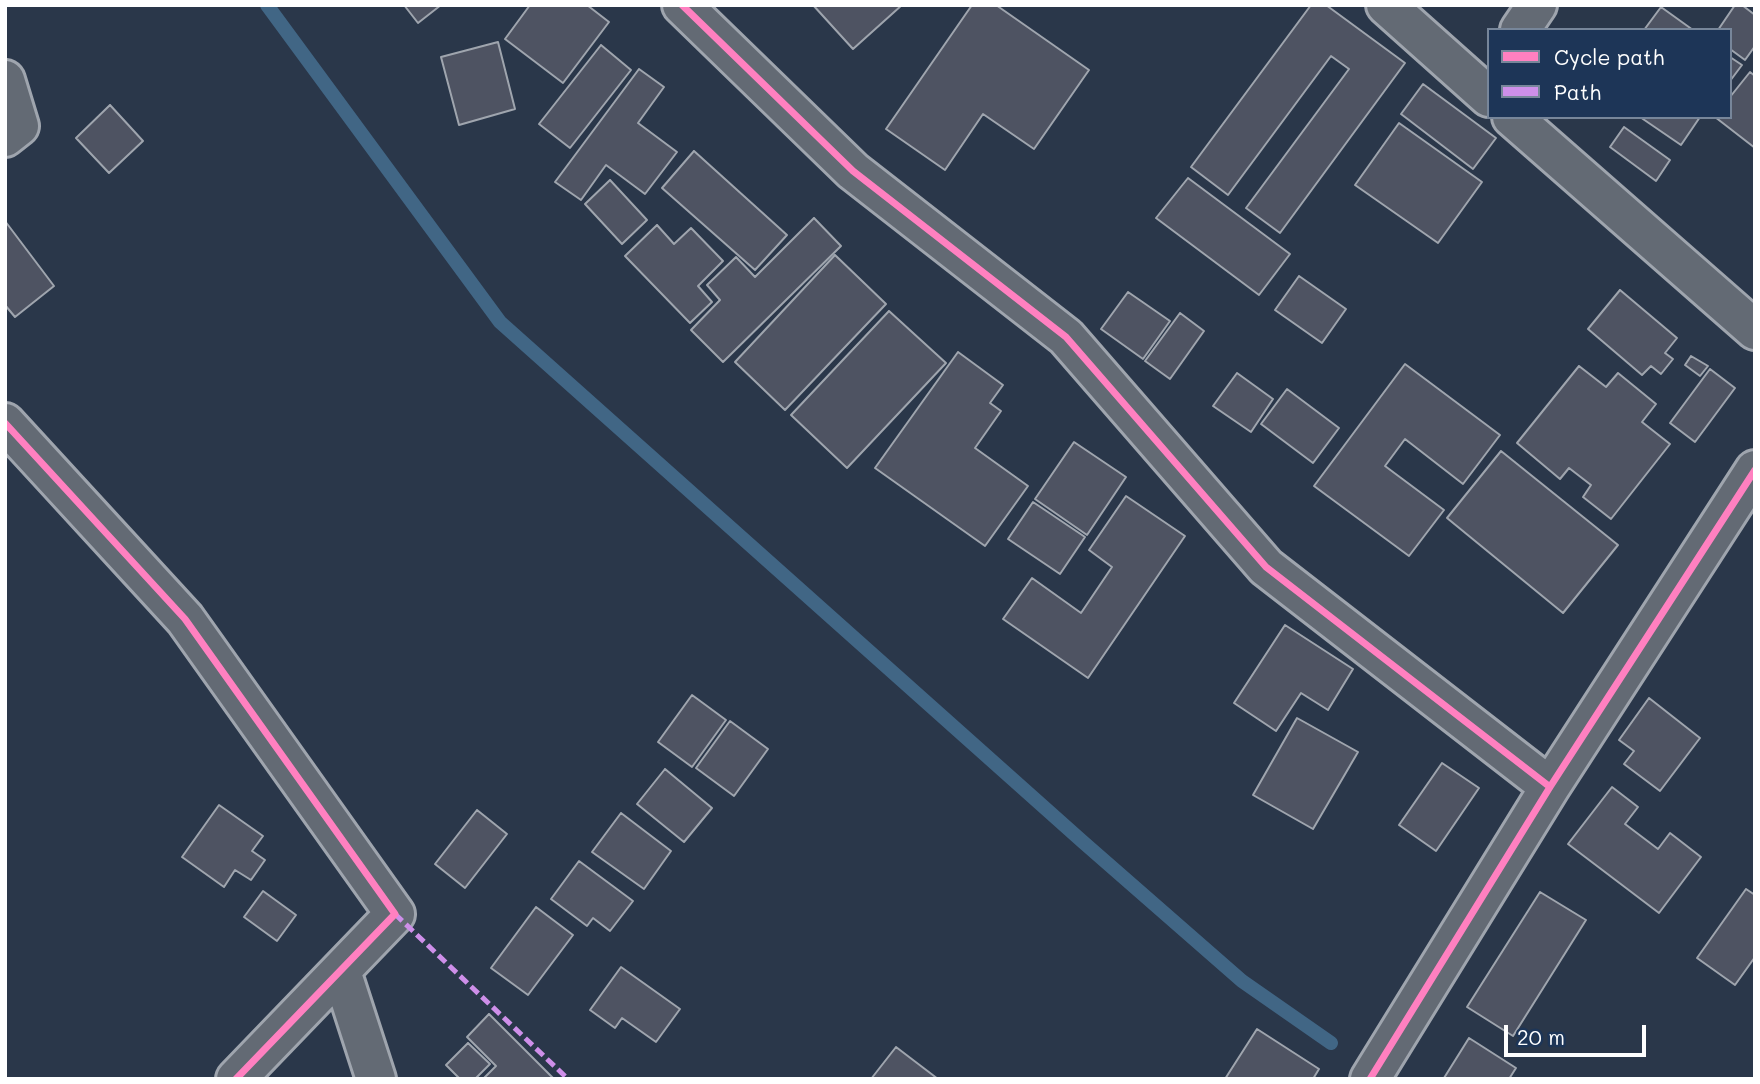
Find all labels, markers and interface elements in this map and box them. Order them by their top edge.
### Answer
legend [1487,28,1732,119]
text: Cycle path [1554,43,1664,70]
text: Path [1554,78,1601,105]
scale bar [1508,1010,1650,1054]
text: 20 m [1517,1023,1565,1050]

